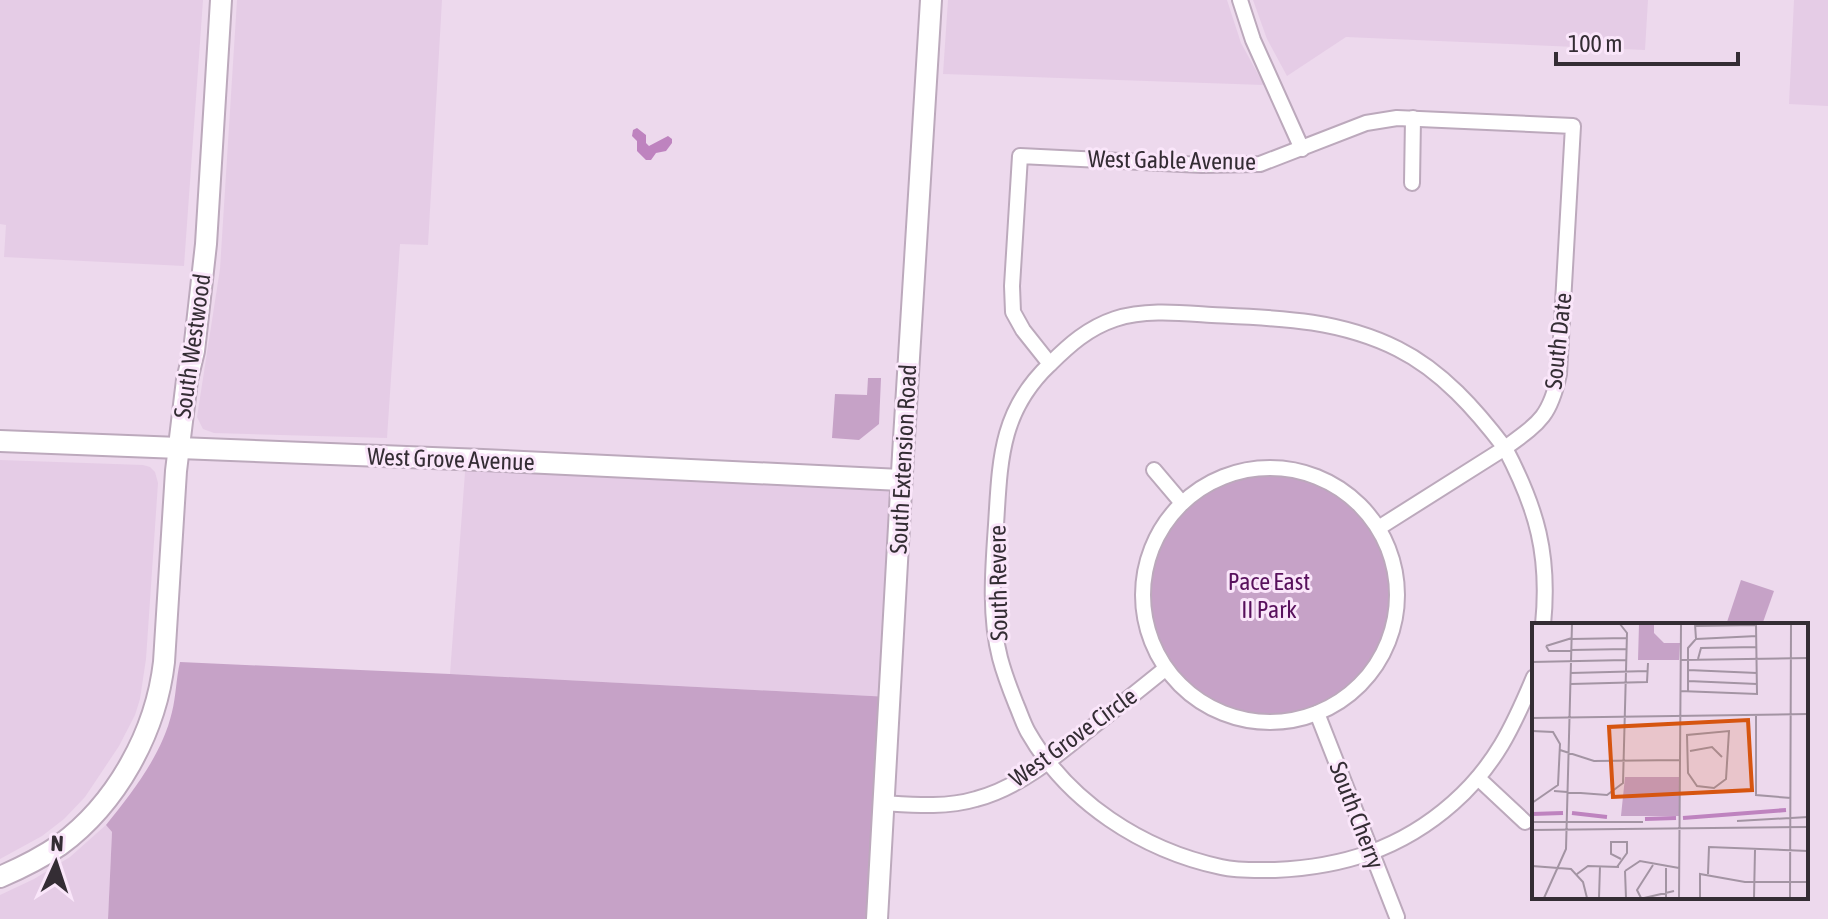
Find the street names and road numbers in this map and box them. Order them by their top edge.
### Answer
street label: West Gable Avenue [1088,145,1256,175]
street label: South Westwood [168,272,216,420]
street label: South Date [1540,291,1576,391]
street label: South Extension Road [885,363,921,555]
street label: West Grove Avenue [367,443,535,475]
street label: South Revere [983,525,1013,641]
street label: West Grove Circle [1004,682,1142,792]
street label: South Cherry [1324,758,1390,872]

